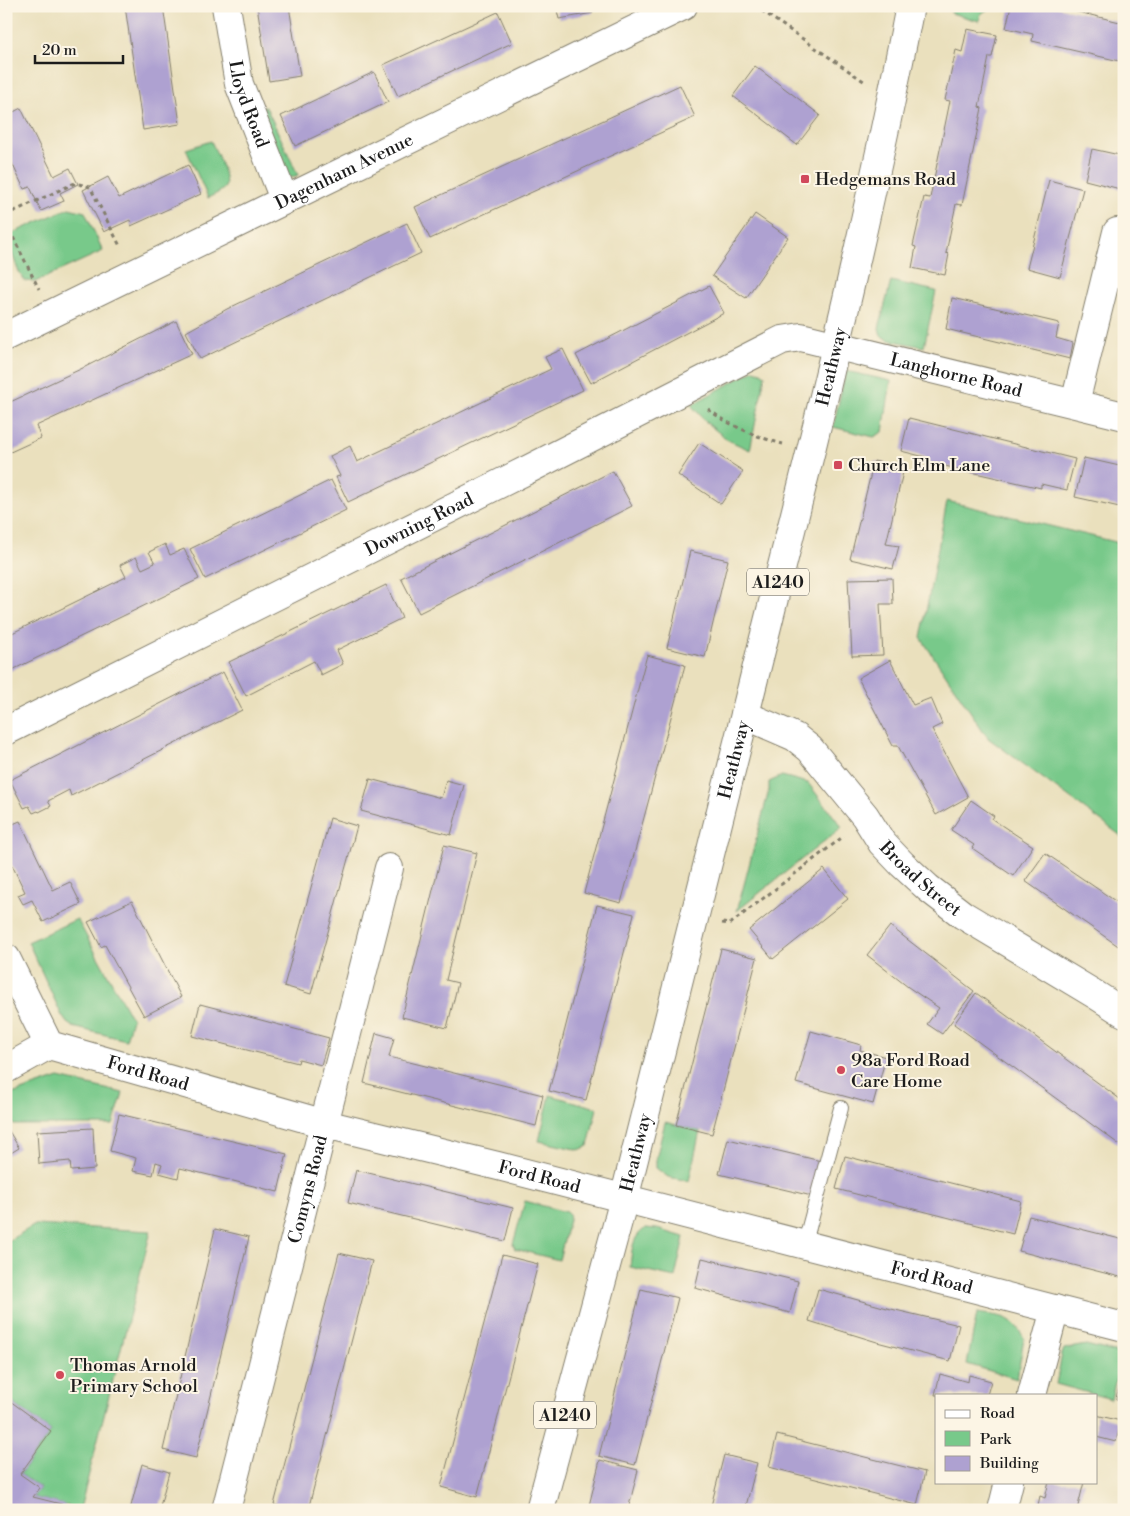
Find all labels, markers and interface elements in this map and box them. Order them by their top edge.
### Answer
scale bar [35,32,122,64]
text: 20 m [42,41,77,60]
street label: Lloyd Road [223,59,274,152]
street label: Dagenham Avenue [271,128,417,215]
place label: Hedgemans Road [815,168,957,191]
marker: Hedgemans Road [799,173,811,185]
street label: Heathway [811,325,852,408]
street label: Langhorne Road [888,348,1025,403]
place label: Church Elm Lane [848,454,990,477]
marker: Church Elm Lane [832,459,844,471]
street label: Downing Road [361,487,478,561]
road number: A1240 [747,568,809,596]
street label: Heathway [713,718,755,801]
street label: Broad Street [874,836,966,922]
place label: 98a Ford Road Care Home [851,1049,971,1093]
street label: Ford Road [104,1051,192,1097]
marker: 98a Ford Road Care Home [835,1064,847,1076]
street label: Heathway [615,1111,657,1194]
street label: Comyns Road [283,1132,333,1246]
street label: Ford Road [496,1156,584,1199]
street label: Ford Road [888,1256,976,1300]
place label: Thomas Arnold Primary School [70,1354,198,1398]
marker: Thomas Arnold Primary School [54,1369,66,1381]
legend [935,1394,1098,1484]
road number: A1240 [534,1402,596,1428]
text: Road [980,1404,1015,1423]
text: Park [980,1430,1012,1449]
text: Building [979,1454,1039,1473]

